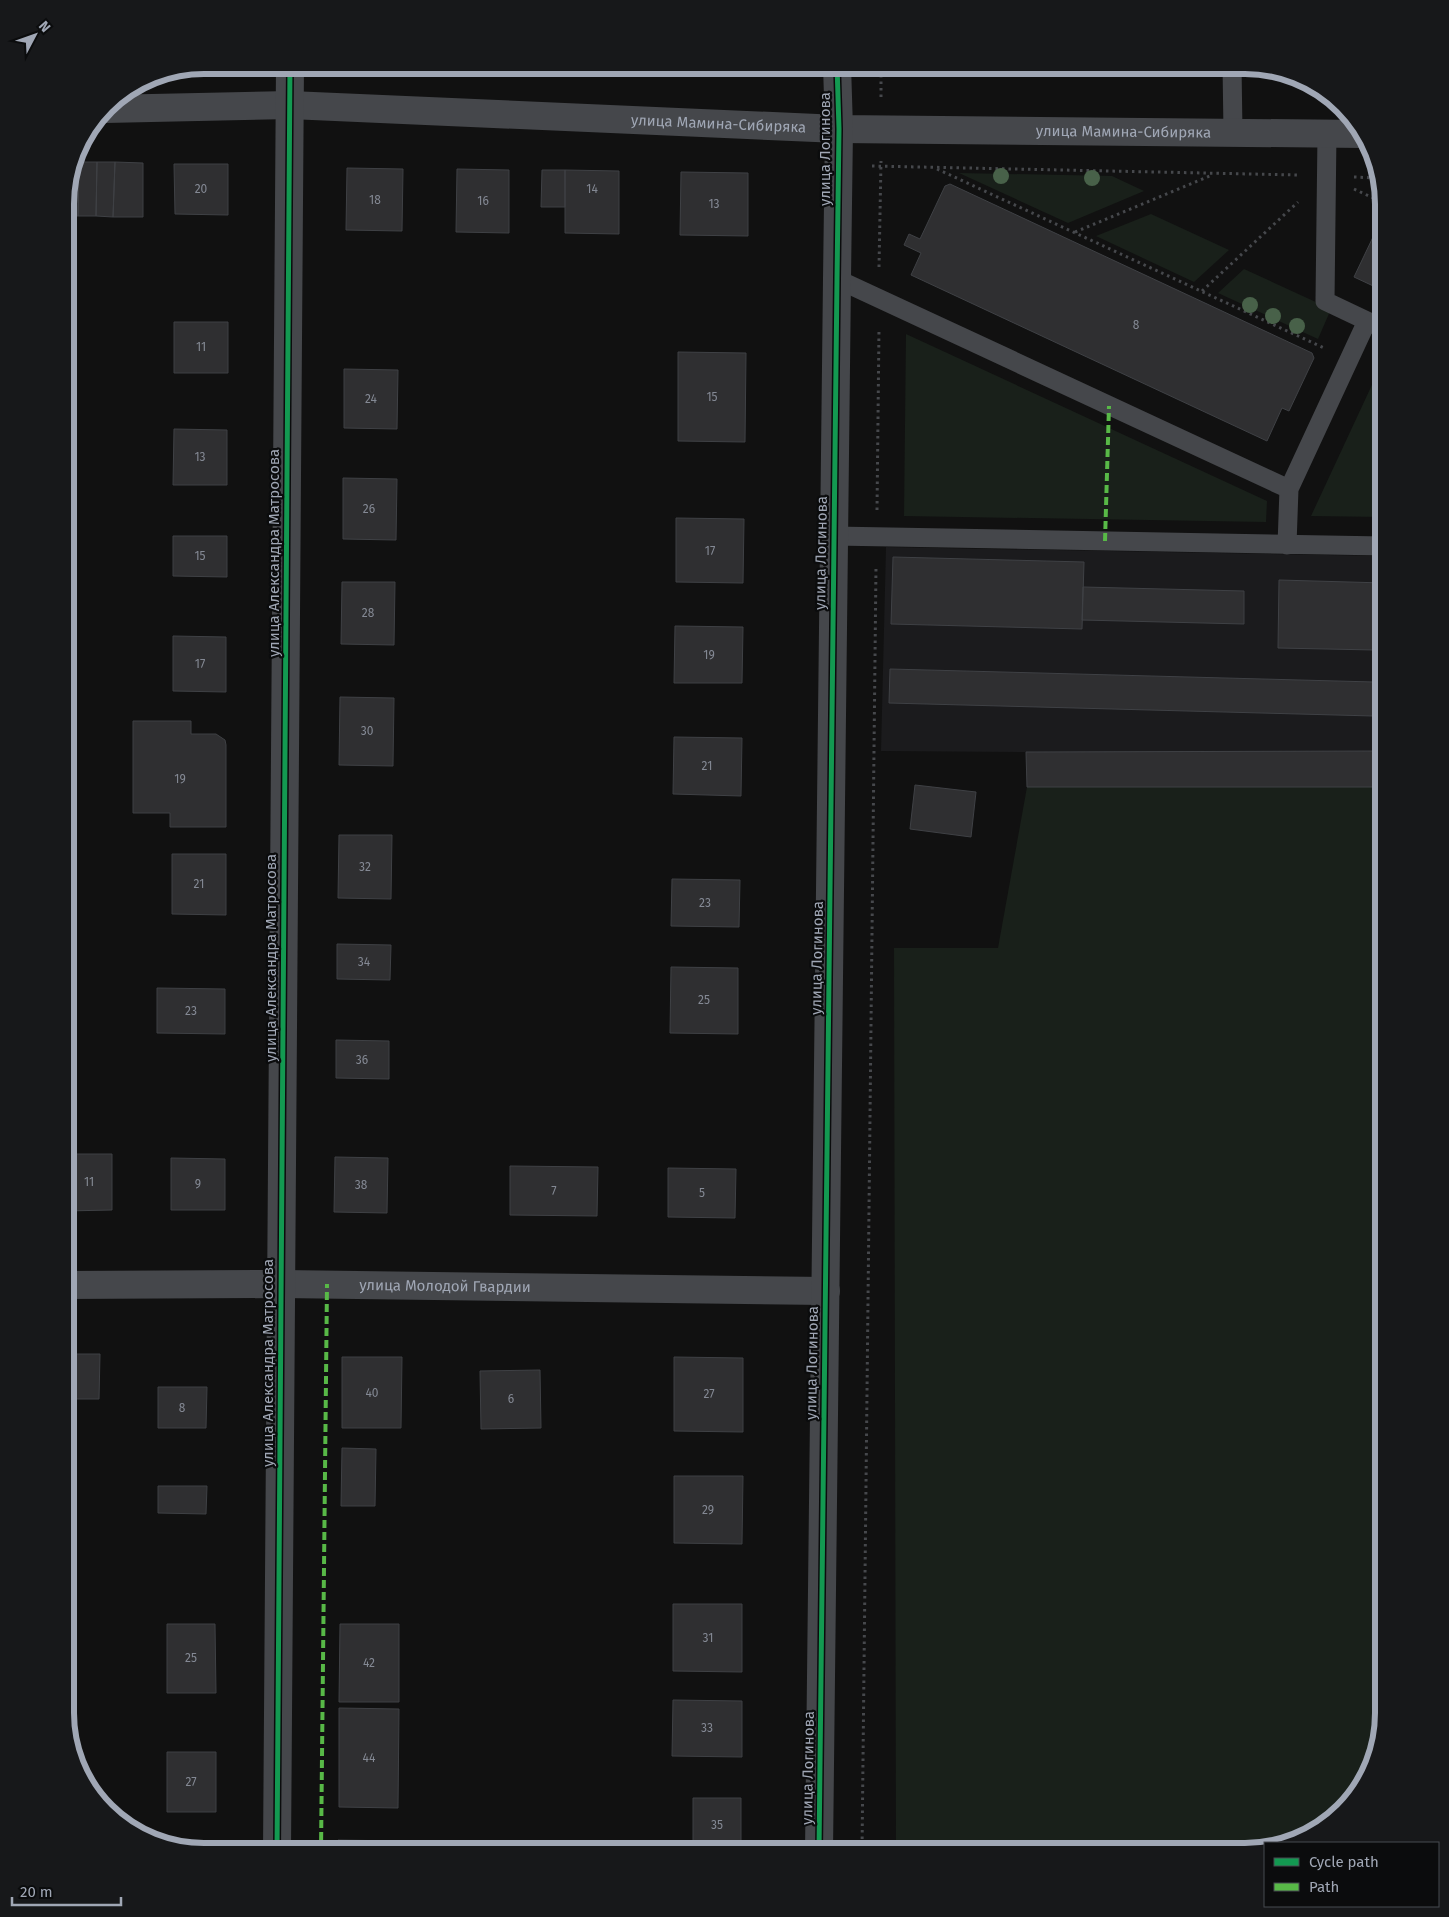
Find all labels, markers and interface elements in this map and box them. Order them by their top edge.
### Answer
north arrow [10,10,60,60]
text: N [35,18,54,36]
street label: улица Логинова [816,92,834,206]
street label: улица Мамина-Сибиряка [631,111,807,137]
street label: улица Мамина-Сибиряка [1036,122,1211,142]
house number: 20 [195,182,208,196]
house number: 14 [586,182,598,196]
house number: 18 [369,193,381,207]
house number: 16 [477,194,489,208]
house number: 13 [708,197,720,211]
house number: 8 [1133,318,1140,332]
house number: 11 [196,340,206,354]
house number: 15 [706,390,718,404]
house number: 24 [365,392,378,406]
street label: улица Александра Матросова [265,449,283,657]
house number: 13 [194,450,206,464]
street label: улица Логинова [811,496,831,610]
house number: 26 [363,502,375,516]
house number: 17 [705,544,715,558]
house number: 15 [194,549,206,563]
house number: 28 [362,606,375,620]
house number: 19 [703,648,715,662]
house number: 17 [195,657,205,671]
house number: 30 [361,724,374,738]
house number: 21 [702,759,712,773]
house number: 19 [174,772,186,786]
street label: улица Александра Матросова [262,854,280,1062]
house number: 32 [359,860,371,874]
house number: 21 [194,877,204,891]
house number: 23 [699,896,711,910]
street label: улица Логинова [807,901,827,1015]
house number: 34 [358,955,371,969]
house number: 25 [698,993,710,1007]
house number: 23 [185,1004,197,1018]
house number: 36 [356,1053,368,1067]
house number: 11 [84,1175,94,1189]
house number: 9 [195,1177,201,1191]
house number: 38 [355,1178,368,1192]
house number: 7 [551,1184,557,1198]
house number: 5 [699,1186,705,1200]
street label: улица Александра Матросова [259,1259,277,1467]
street label: улица Молодой Гвардии [359,1276,531,1296]
street label: улица Логинова [802,1306,822,1420]
house number: 40 [365,1386,379,1400]
house number: 27 [703,1387,715,1401]
house number: 6 [508,1392,514,1406]
house number: 8 [179,1401,186,1415]
house number: 29 [702,1503,714,1517]
house number: 31 [703,1631,713,1645]
house number: 25 [185,1651,197,1665]
house number: 42 [363,1656,375,1670]
street label: улица Логинова [798,1711,818,1825]
house number: 33 [701,1721,713,1735]
house number: 44 [363,1751,376,1765]
house number: 27 [185,1775,197,1789]
house number: 35 [711,1818,723,1832]
legend [1264,1842,1439,1907]
text: Cycle path [1309,1853,1379,1871]
scale bar [12,1874,121,1906]
text: Path [1309,1878,1339,1896]
text: 20 m [20,1883,53,1901]

